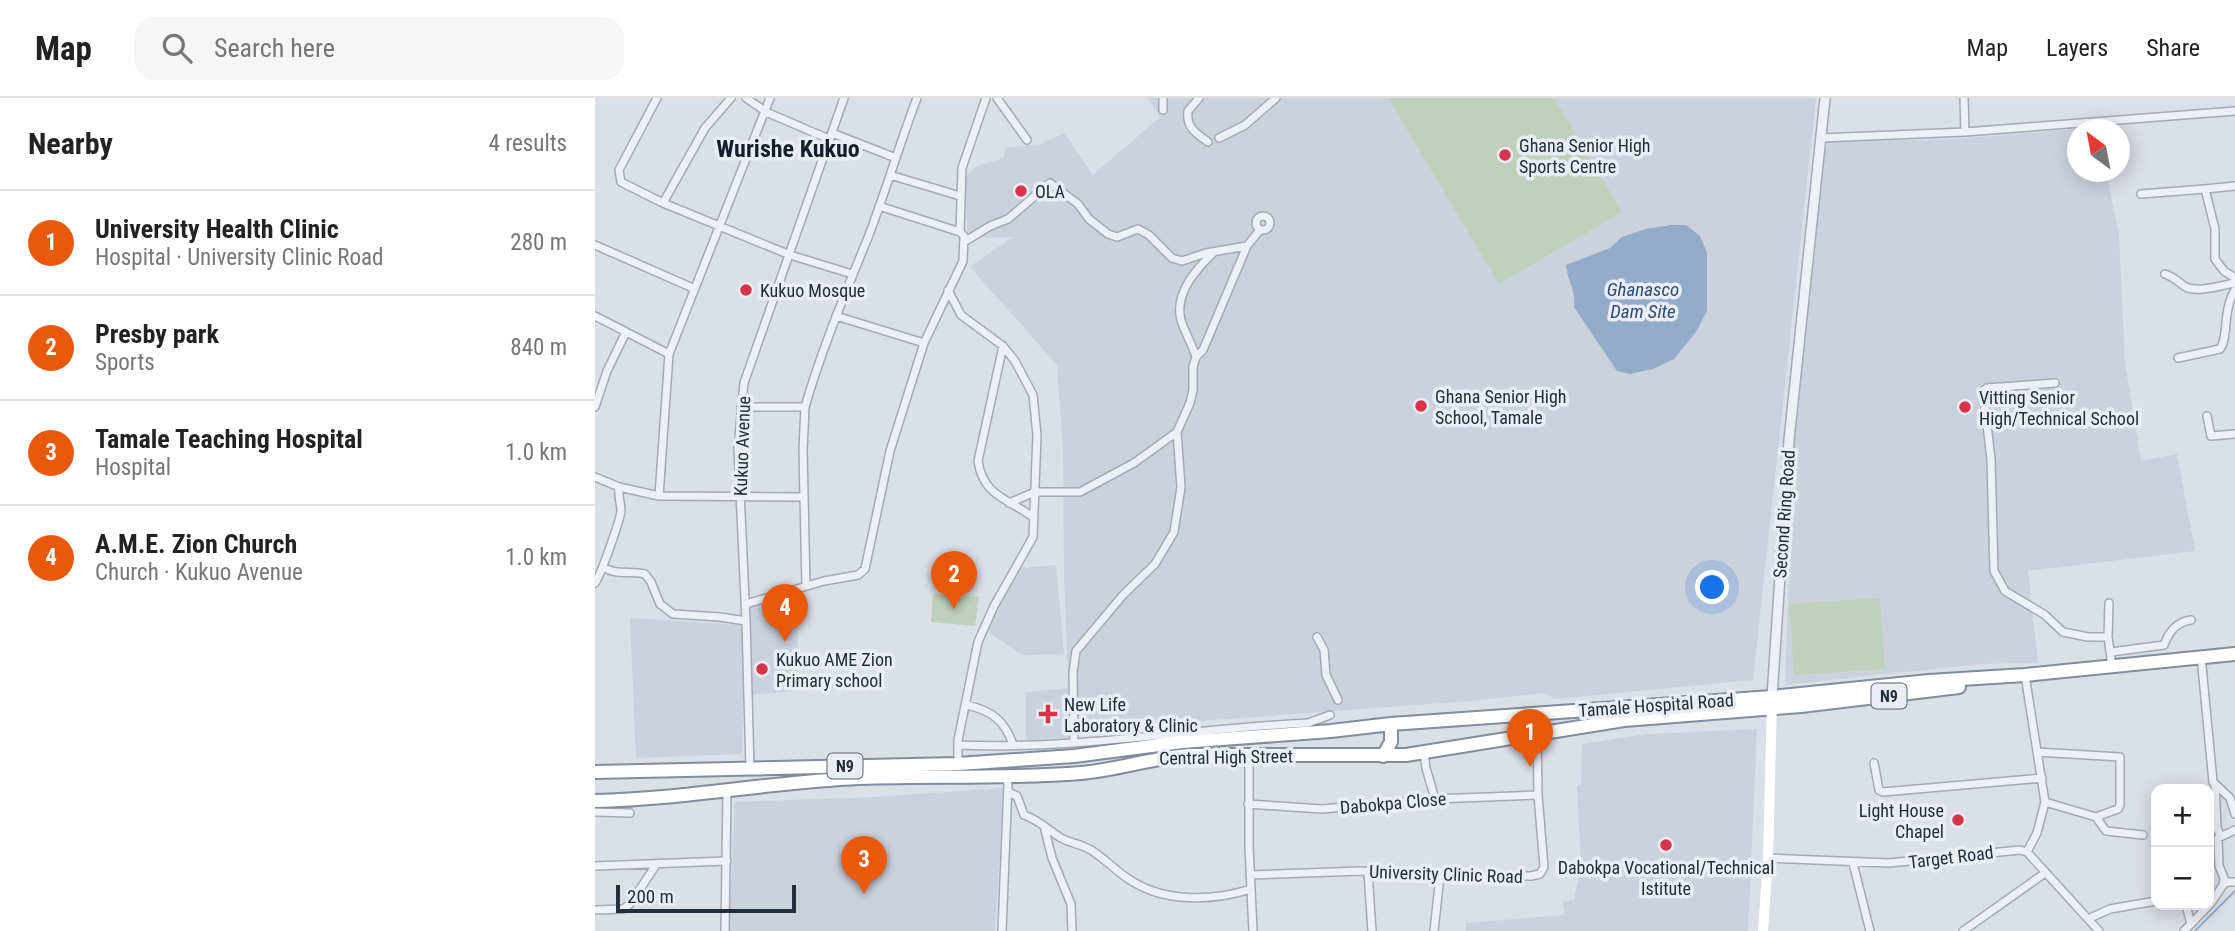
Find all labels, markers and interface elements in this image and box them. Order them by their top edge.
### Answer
search box [134,17,624,80]
text: Map [35,29,92,68]
icon: search [158,29,196,67]
text: Search here [214,33,335,63]
text: Map [1967,34,2008,62]
text: Layers [2046,34,2108,62]
text: Share [2146,34,2200,62]
north arrow [2067,119,2130,182]
text: Nearby [28,126,113,161]
text: 4 results [489,130,567,157]
district label: Wurishe Kukuo [716,135,860,163]
place label: Ghana Senior High Sports Centre [1519,135,1651,177]
marker: Ghana Senior High Sports Centre [1497,147,1513,163]
place label: OLA [1035,181,1066,202]
marker: OLA [1013,183,1029,199]
text: University Health Clinic [95,214,339,244]
text: 1 [45,229,57,256]
text: 280 m [510,229,567,256]
text: Hospital · University Clinic Road [95,244,384,271]
water label: Ghanasco Dam Site [1607,278,1679,323]
place label: Kukuo Mosque [760,280,865,301]
marker: Kukuo Mosque [738,282,754,298]
text: Presby park [95,319,219,349]
text: 2 [45,334,57,361]
text: 840 m [510,334,567,361]
text: Sports [95,349,155,376]
place label: Ghana Senior High School, Tamale [1435,386,1567,428]
place label: Vitting Senior High/Technical School [1979,387,2139,429]
street label: Kukuo Avenue [730,396,754,496]
marker: Ghana Senior High School, Tamale [1413,398,1429,414]
marker: Vitting Senior High/Technical School [1957,399,1973,415]
text: Tamale Teaching Hospital [95,424,363,454]
text: 3 [45,439,57,466]
text: 1.0 km [505,439,567,466]
street label: Second Ring Road [1769,449,1799,579]
text: Hospital [95,454,171,481]
text: A.M.E. Zion Church [95,529,297,559]
text: 4 [45,544,57,571]
text: 1.0 km [505,544,567,571]
pin: 2 [931,551,977,609]
text: Church · Kukuo Avenue [95,559,303,586]
your location [1695,570,1729,604]
pin: 4 [762,584,808,642]
place label: Kukuo AME Zion Primary school [776,649,893,691]
marker: Kukuo AME Zion Primary school [754,661,770,677]
road number: N9 [1871,684,1907,708]
street label: Tamale Hospital Road [1578,689,1734,721]
place label: New Life Laboratory & Clinic [1064,694,1198,736]
marker: New Life Laboratory & Clinic [1038,704,1058,724]
pin: 1 [1507,709,1553,767]
street label: Central High Street [1159,745,1293,769]
road number: N9 [827,754,863,778]
map controls [2151,784,2214,910]
button: + [2151,784,2214,847]
street label: Dabokpa Close [1339,788,1447,818]
place label: Light House Chapel [1859,800,1944,842]
marker: Light House Chapel [1950,812,1966,828]
pin: 3 [841,836,887,894]
marker: Dabokpa Vocational/Technical Istitute [1658,837,1674,853]
street label: Target Road [1907,841,1995,873]
button: − [2151,847,2214,910]
place label: Dabokpa Vocational/Technical Istitute [1558,857,1774,899]
street label: University Clinic Road [1369,861,1523,887]
scale bar [616,882,796,914]
text: 200 m [627,885,674,908]

